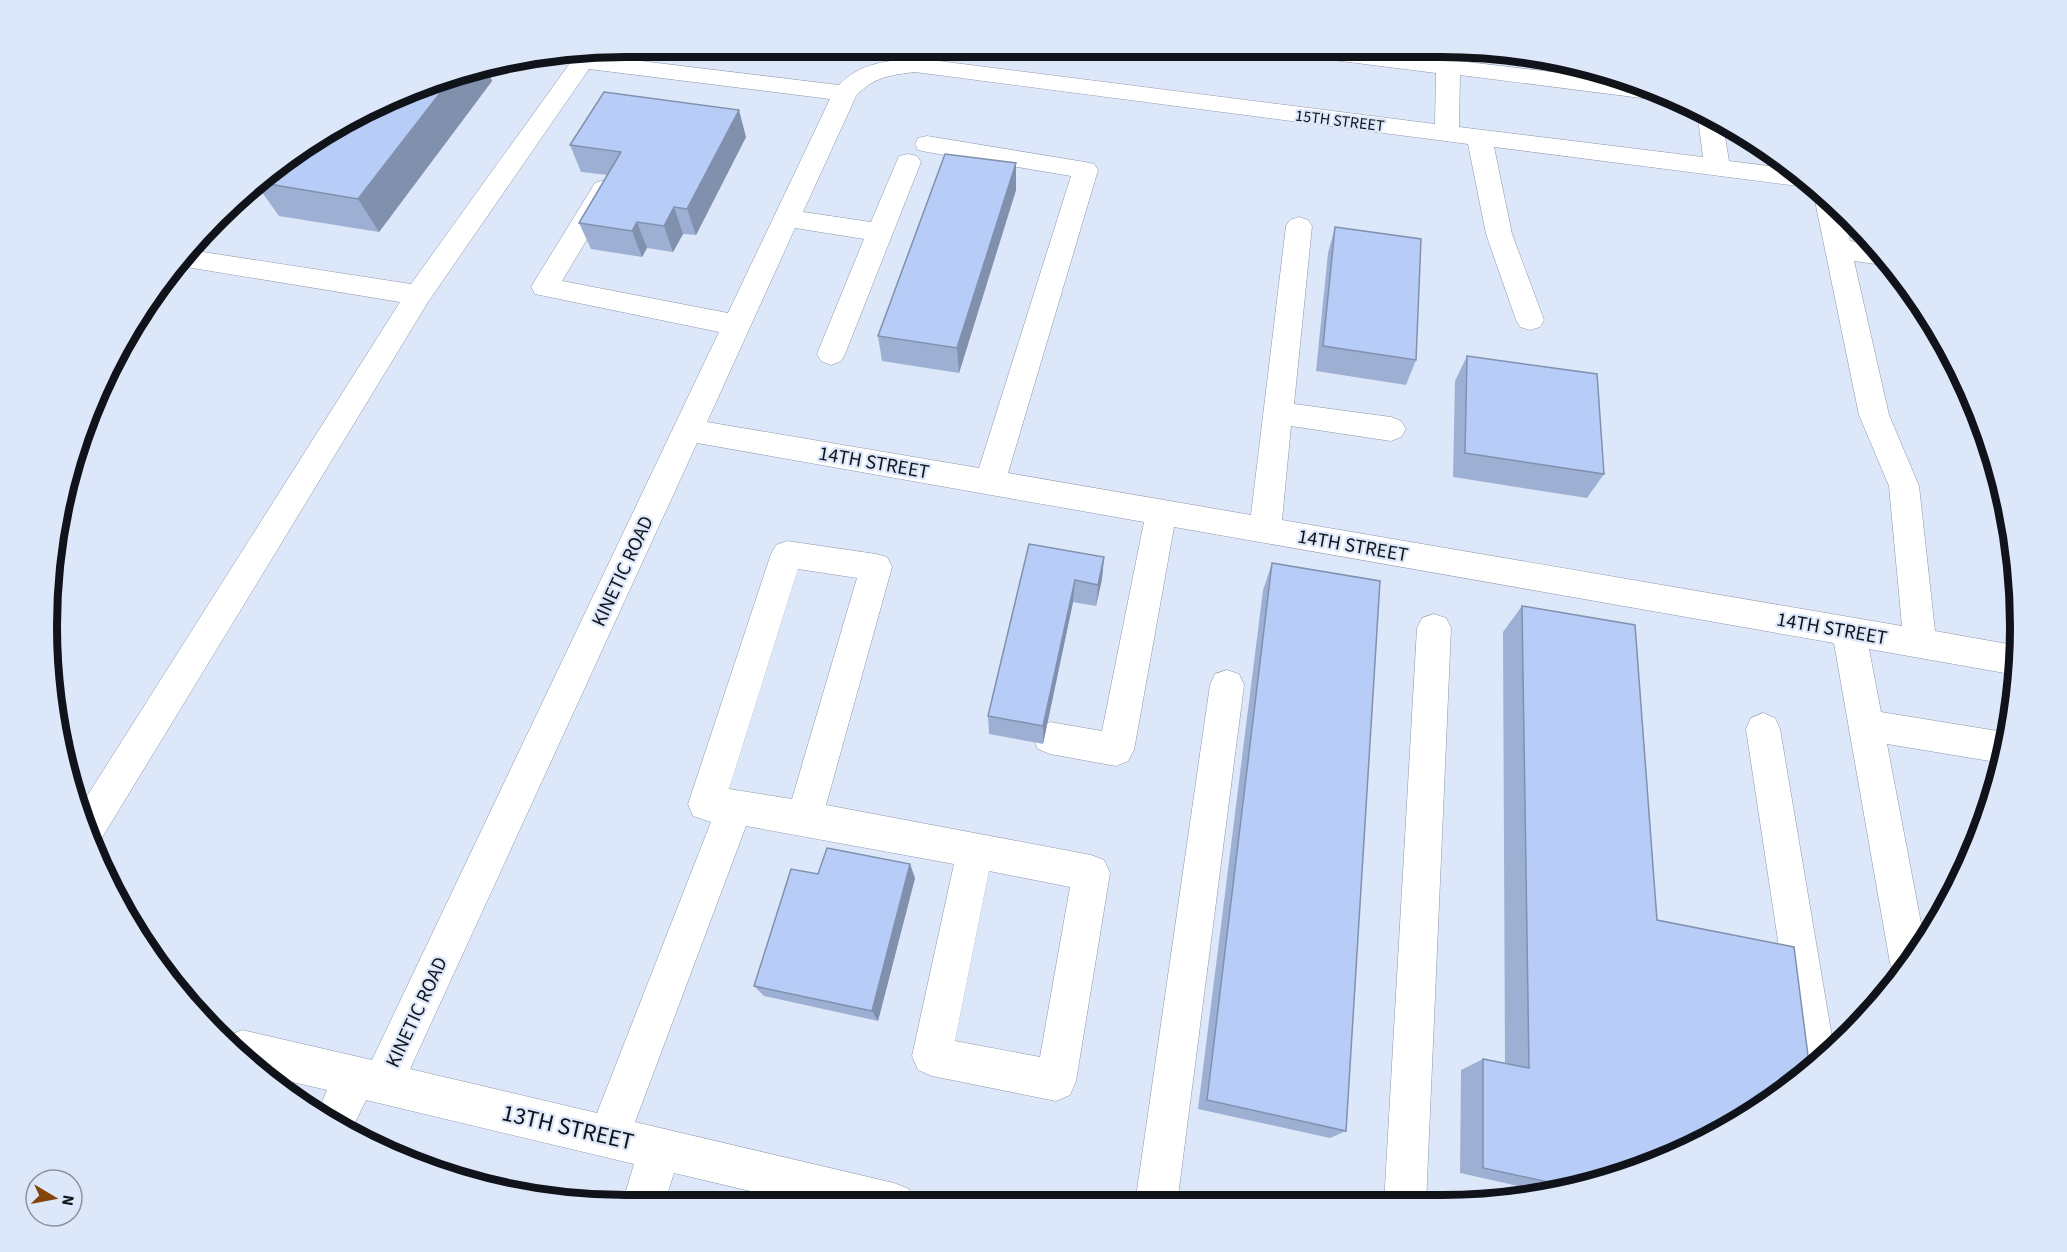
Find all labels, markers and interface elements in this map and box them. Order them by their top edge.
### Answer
street label: 15TH STREET [1294,105,1386,137]
street label: 14TH STREET [816,439,932,487]
street label: KINETIC ROAD [585,511,661,631]
street label: 14TH STREET [1295,522,1411,570]
street label: 14TH STREET [1774,605,1890,653]
street label: KINETIC ROAD [379,952,455,1072]
street label: 13TH STREET [499,1095,637,1160]
north arrow [24,1168,84,1228]
text: N [56,1193,80,1208]

